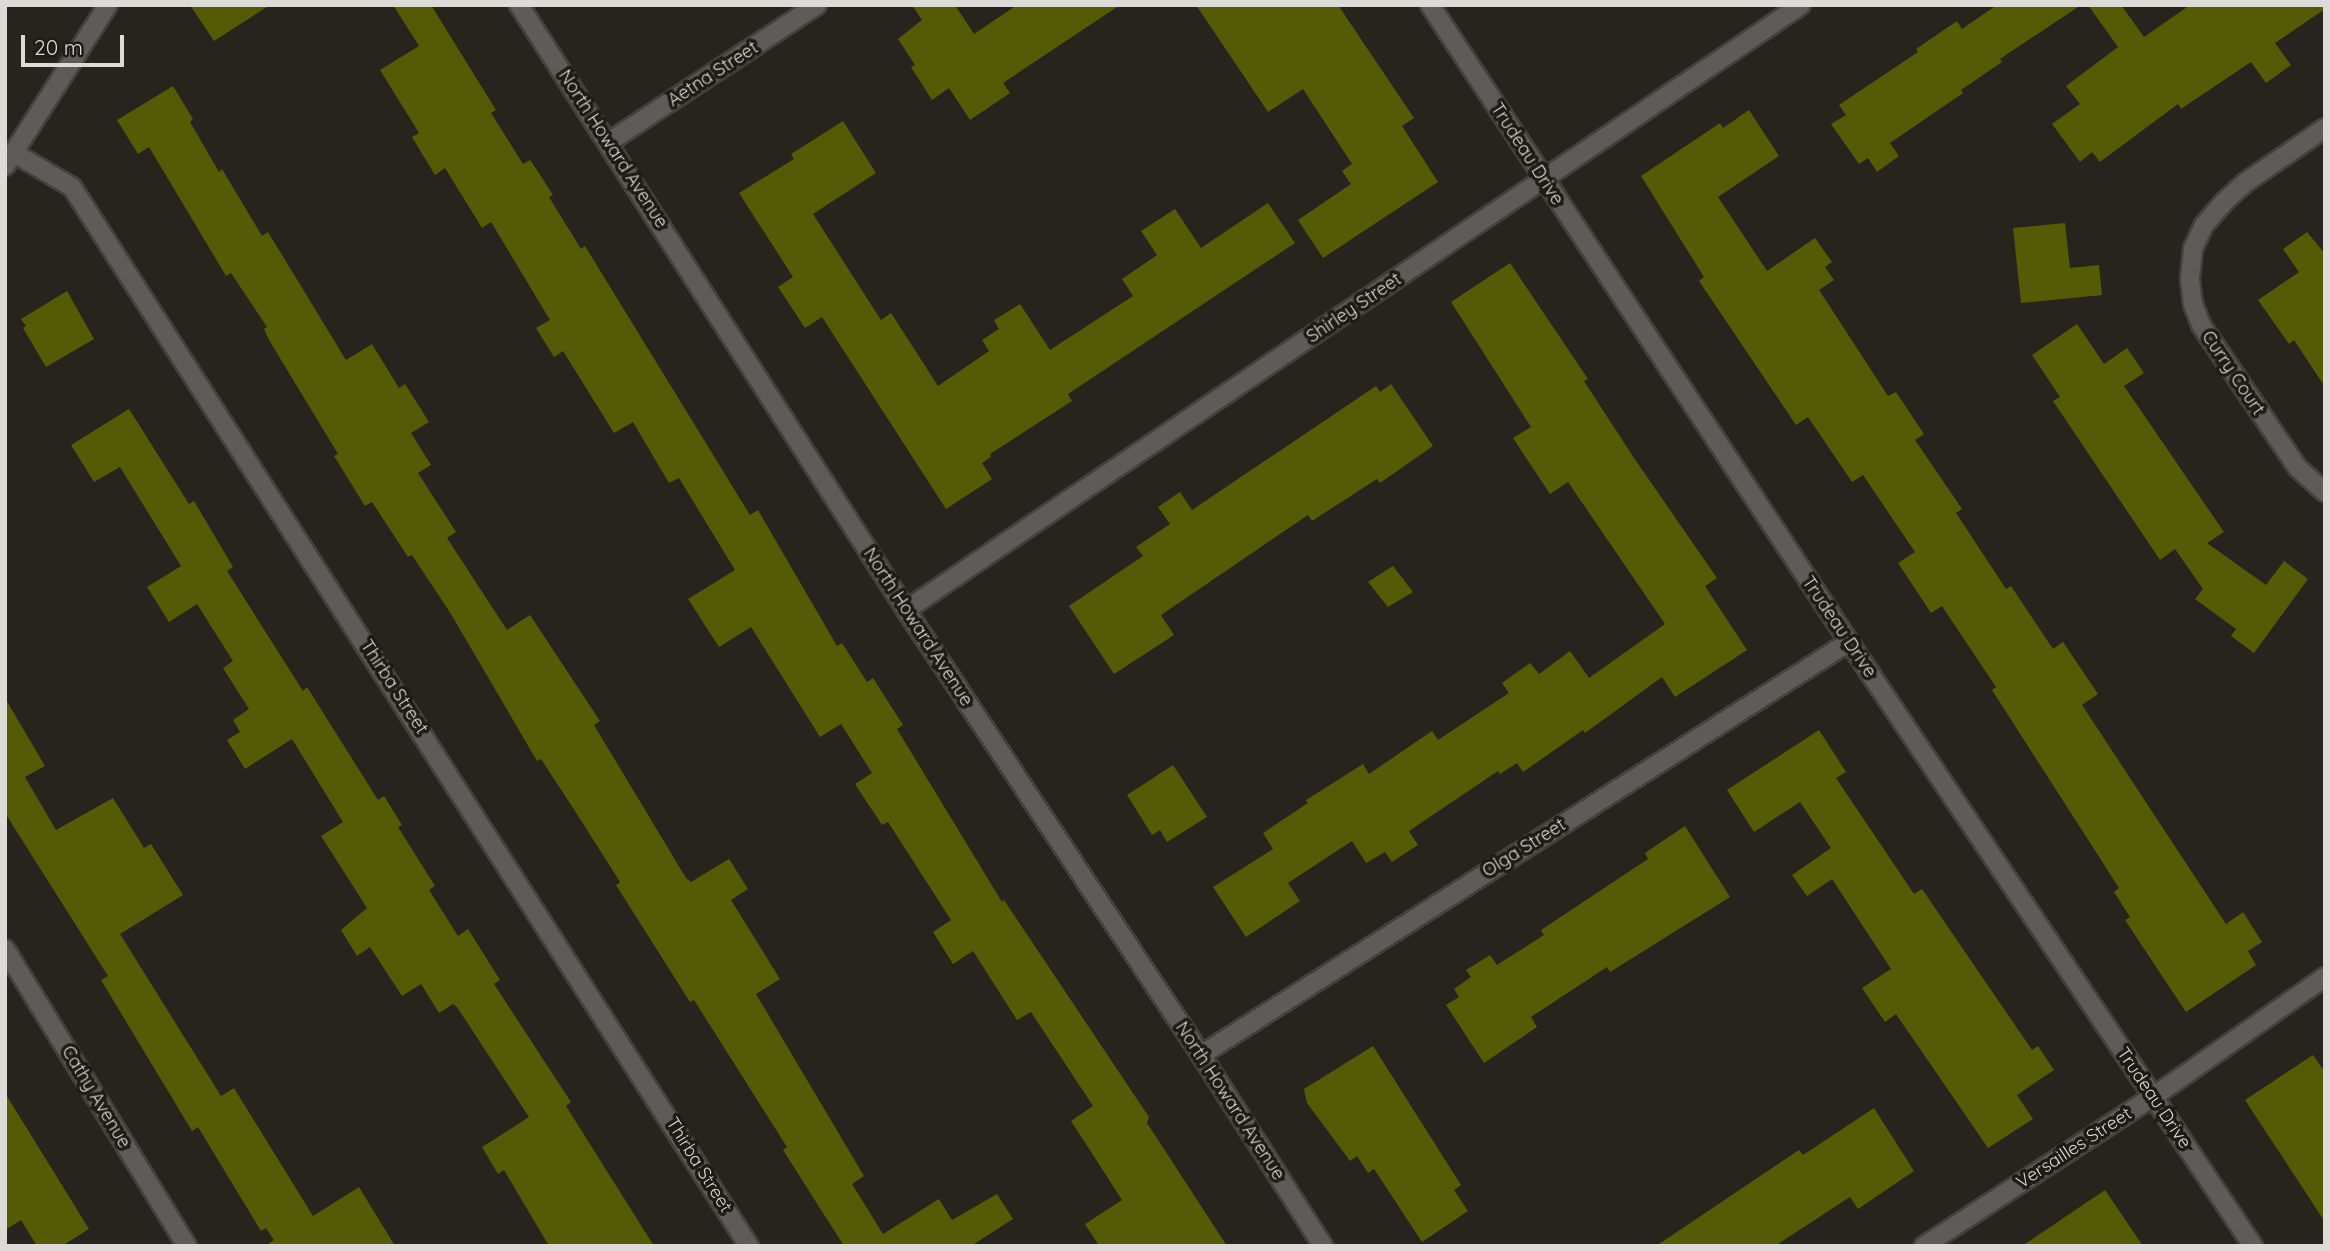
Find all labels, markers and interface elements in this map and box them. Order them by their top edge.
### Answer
scale bar [24,21,128,65]
text: 20 m [34,34,83,60]
street label: Aetna Street [664,37,762,111]
street label: North Howard Avenue [554,66,672,232]
street label: Trudeau Drive [1486,99,1568,209]
street label: Shirley Street [1303,268,1405,348]
street label: Curry Court [2197,327,2269,419]
street label: North Howard Avenue [859,544,977,710]
street label: Trudeau Drive [1797,572,1881,682]
street label: Thirba Street [356,636,432,738]
street label: Olga Street [1478,814,1570,882]
street label: North Howard Avenue [1171,1018,1289,1184]
street label: Cathy Avenue [57,1042,135,1152]
street label: Trudeau Drive [2112,1043,2196,1153]
street label: Versailles Street [2012,1103,2136,1193]
street label: Thirba Street [661,1114,737,1216]

